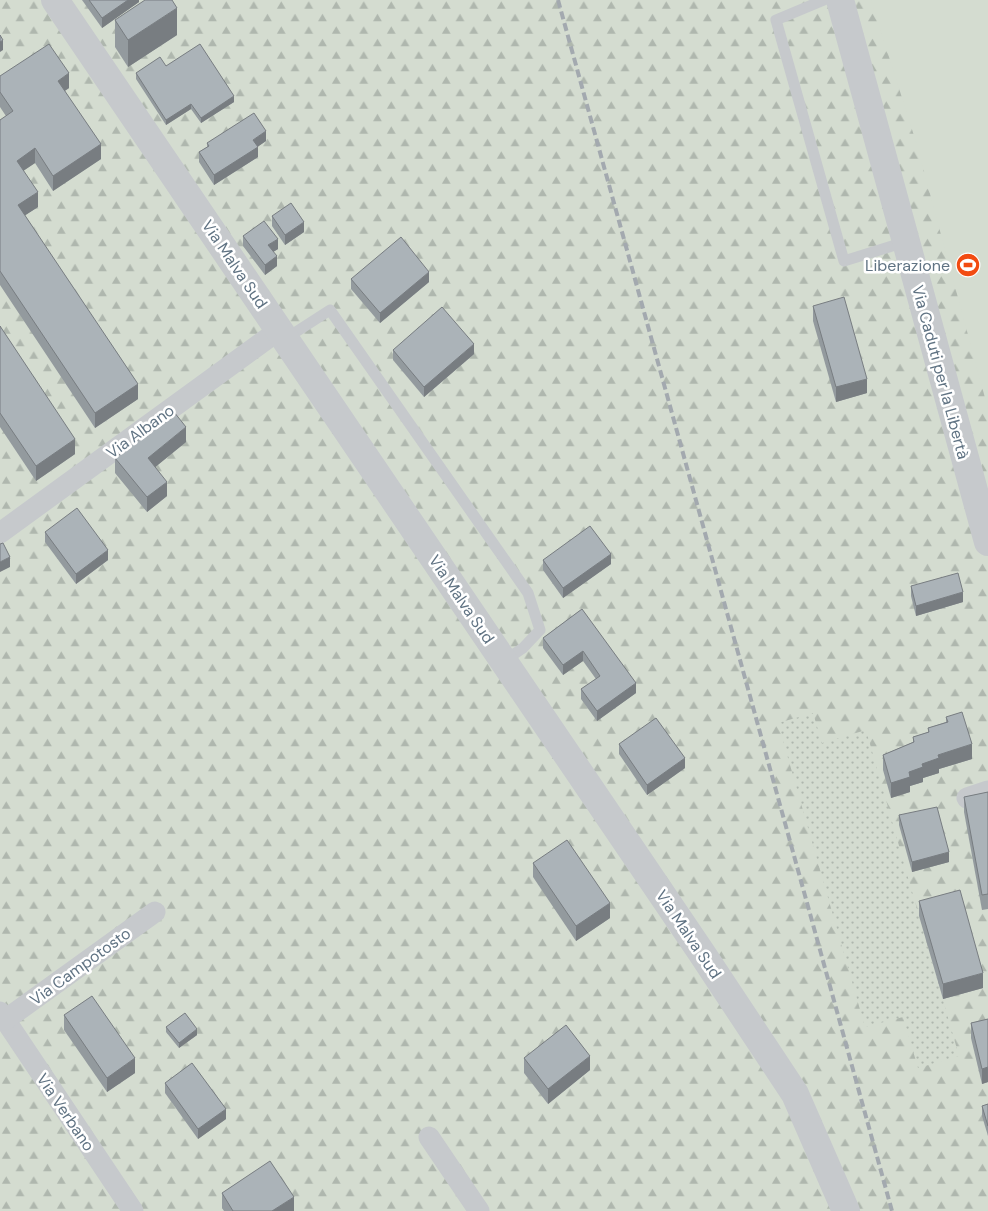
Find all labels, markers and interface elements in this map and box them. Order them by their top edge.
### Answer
street label: Via Malva Sud [197,216,272,313]
sports icon: Liberazione [955,252,981,278]
place label: Liberazione [865,255,950,276]
street label: Via Caduti per la Libertà [907,283,974,461]
street label: Via Albano [102,400,178,463]
street label: Via Malva Sud [424,551,499,648]
street label: Via Malva Sud [651,886,726,983]
street label: Via Campotosto [26,923,135,1010]
street label: Via Verbano [32,1069,99,1155]

